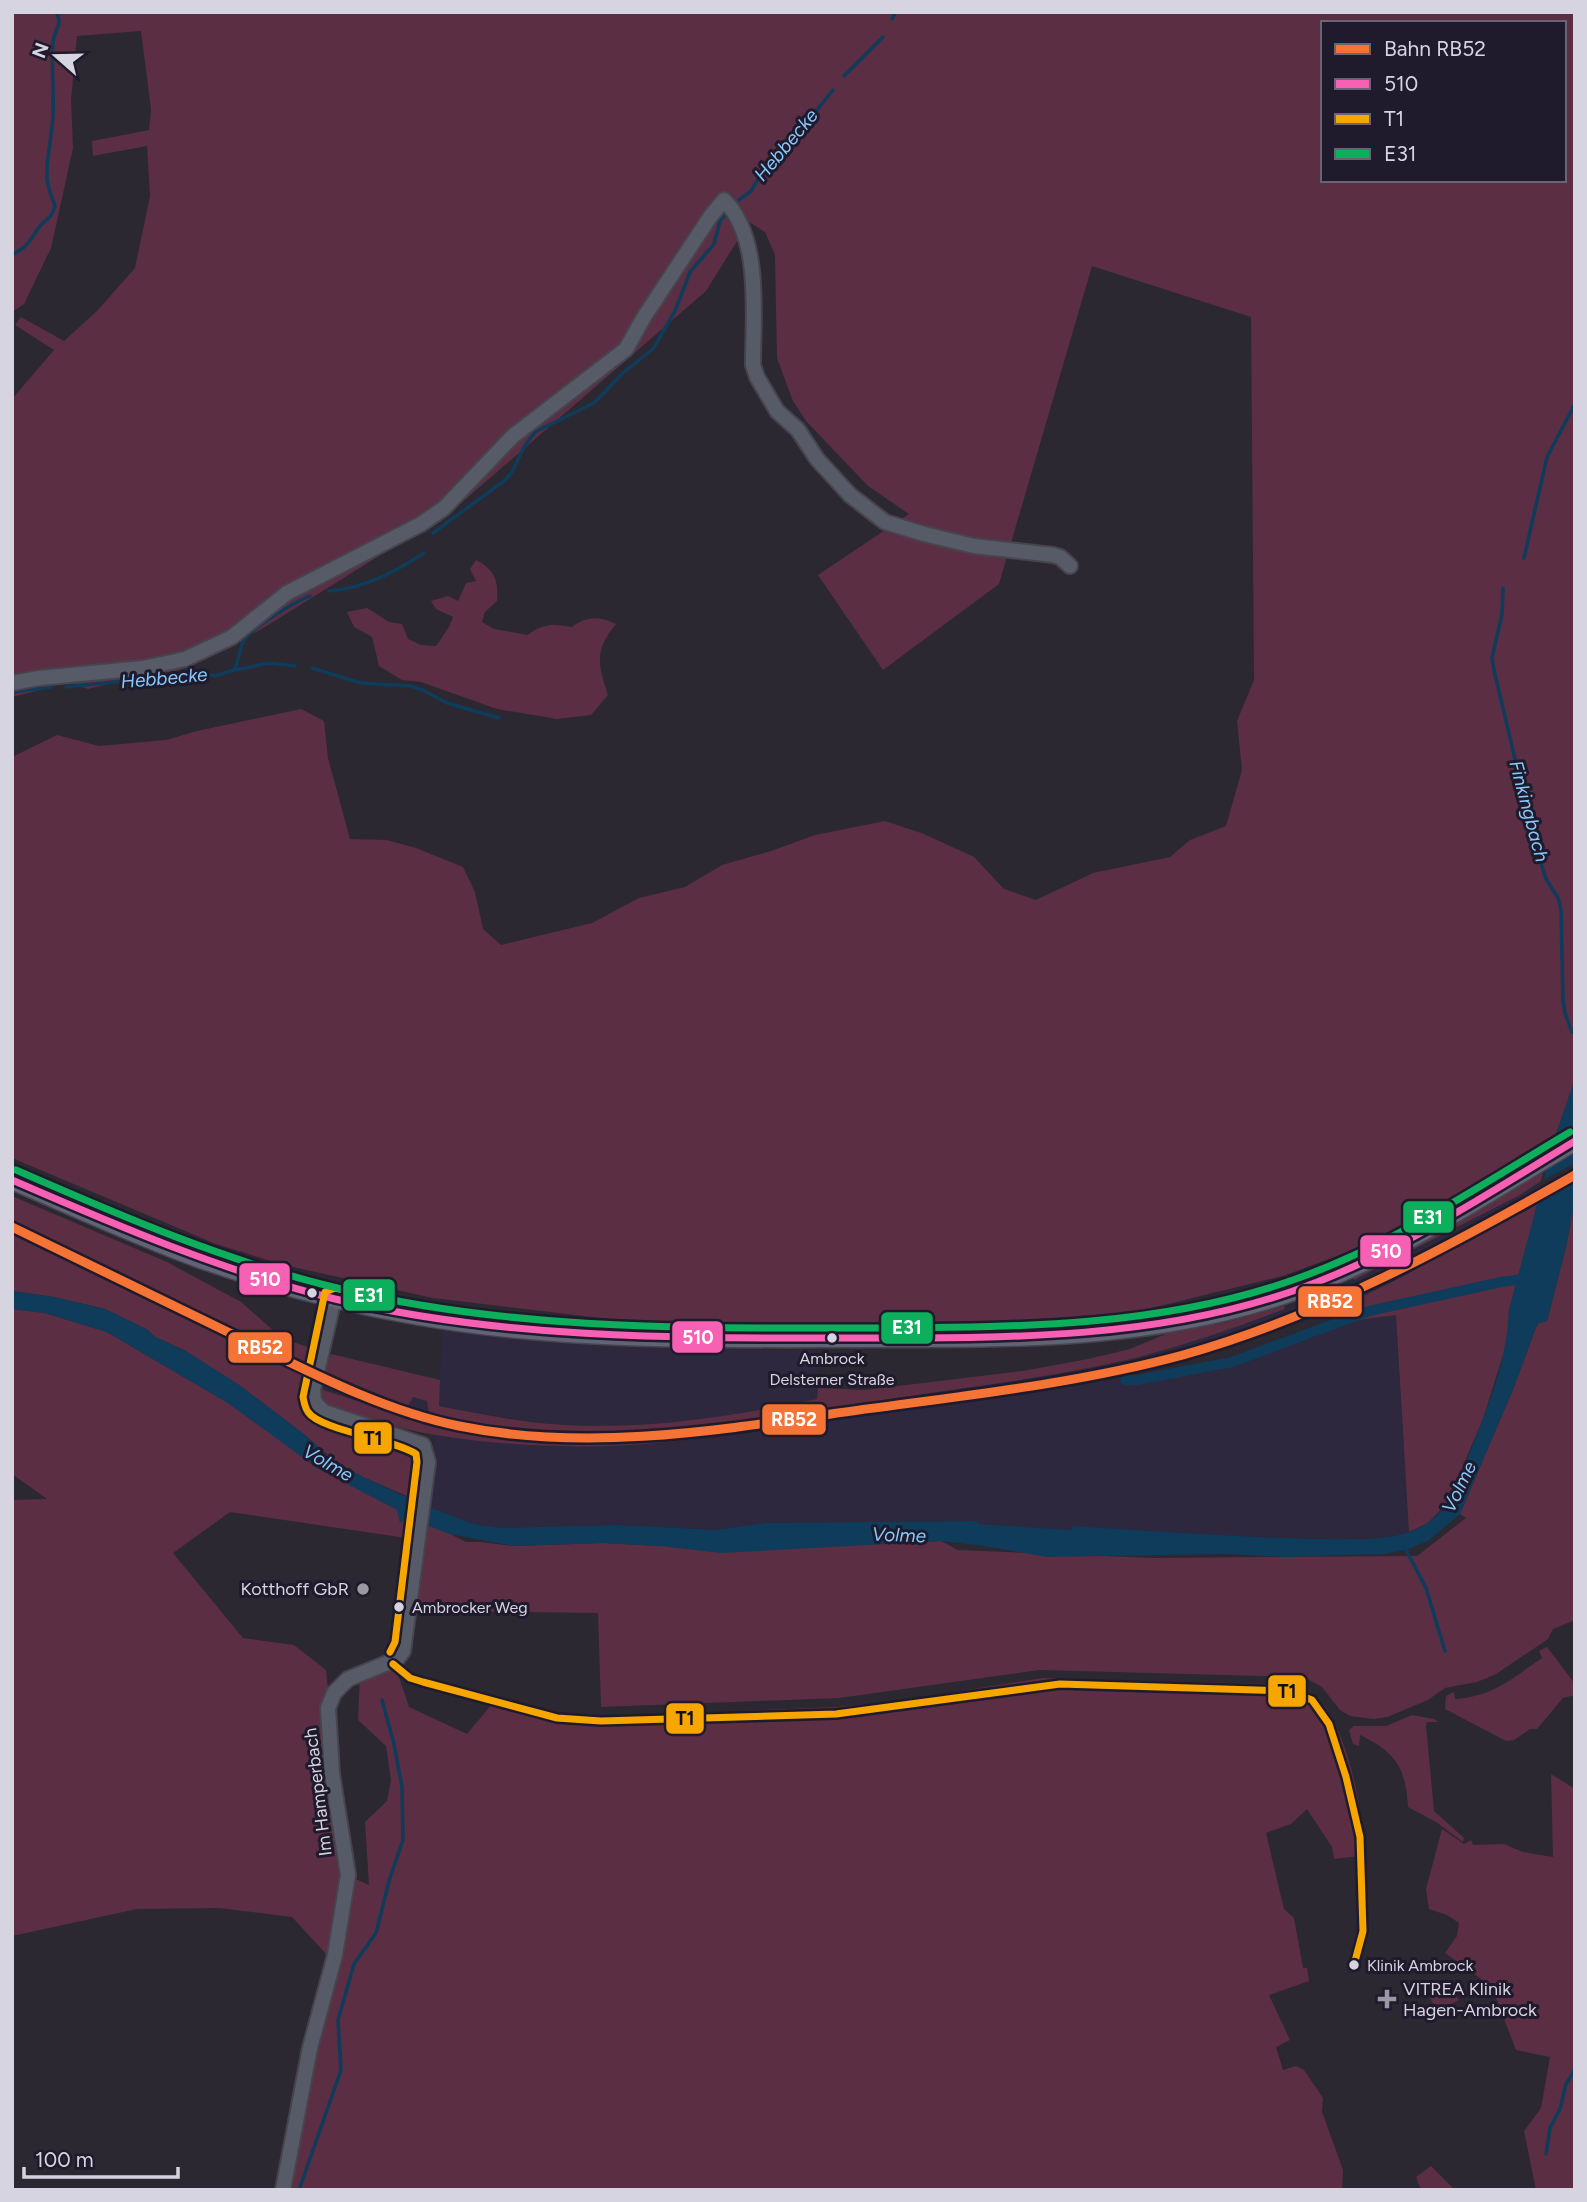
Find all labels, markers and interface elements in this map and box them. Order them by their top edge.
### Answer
north arrow [21,21,91,91]
legend [1321,21,1566,182]
text: Bahn RB52 [1384,36,1486,61]
text: N [27,40,54,61]
text: 510 [1384,71,1418,96]
water label: Hebbecke [749,104,823,186]
text: T1 [1384,106,1404,131]
text: E31 [1384,141,1417,166]
water label: Hebbecke [120,663,209,693]
water label: Finkingbach [1504,758,1554,865]
line badge: E31 [1402,1200,1455,1234]
text: E31 [1413,1206,1443,1229]
line badge: 510 [1359,1234,1412,1268]
text: 510 [1370,1240,1402,1263]
line badge: 510 [238,1262,291,1296]
text: 510 [249,1268,281,1291]
line badge: E31 [342,1278,396,1312]
text: E31 [354,1284,384,1307]
line badge: RB52 [1297,1285,1363,1318]
unlabelled marker [305,1286,319,1300]
text: RB52 [1307,1290,1353,1313]
line badge: E31 [880,1311,934,1345]
text: E31 [892,1316,922,1339]
line badge: 510 [671,1320,724,1354]
text: 510 [682,1326,714,1349]
line badge: RB52 [227,1331,293,1364]
marker: Ambrock Delsterner Straße [825,1331,839,1345]
text: RB52 [237,1336,283,1359]
place label: Ambrock Delsterner Straße [769,1349,895,1389]
line badge: RB52 [761,1403,827,1436]
text: RB52 [771,1408,817,1431]
line badge: T1 [353,1421,393,1455]
text: T1 [363,1427,383,1450]
water label: Volme [299,1439,358,1487]
water label: Volme [1437,1457,1481,1516]
water label: Volme [872,1523,927,1547]
place label: Kotthoff GbR [240,1578,349,1600]
marker: Kotthoff GbR [355,1581,371,1597]
place label: Ambrocker Weg [412,1598,528,1617]
marker: Ambrocker Weg [392,1600,406,1614]
line badge: T1 [1267,1674,1307,1708]
text: T1 [1277,1680,1297,1703]
line badge: T1 [665,1702,705,1735]
text: T1 [675,1707,695,1730]
street label: Im Hamperbach [299,1727,337,1857]
place label: Klinik Ambrock [1367,1956,1474,1975]
marker: Klinik Ambrock [1347,1958,1361,1972]
place label: VITREA Klinik Hagen-Ambrock [1403,1978,1537,2021]
marker: VITREA Klinik Hagen-Ambrock [1377,1989,1397,2009]
scale bar [24,2136,178,2180]
text: 100 m [35,2147,94,2172]

